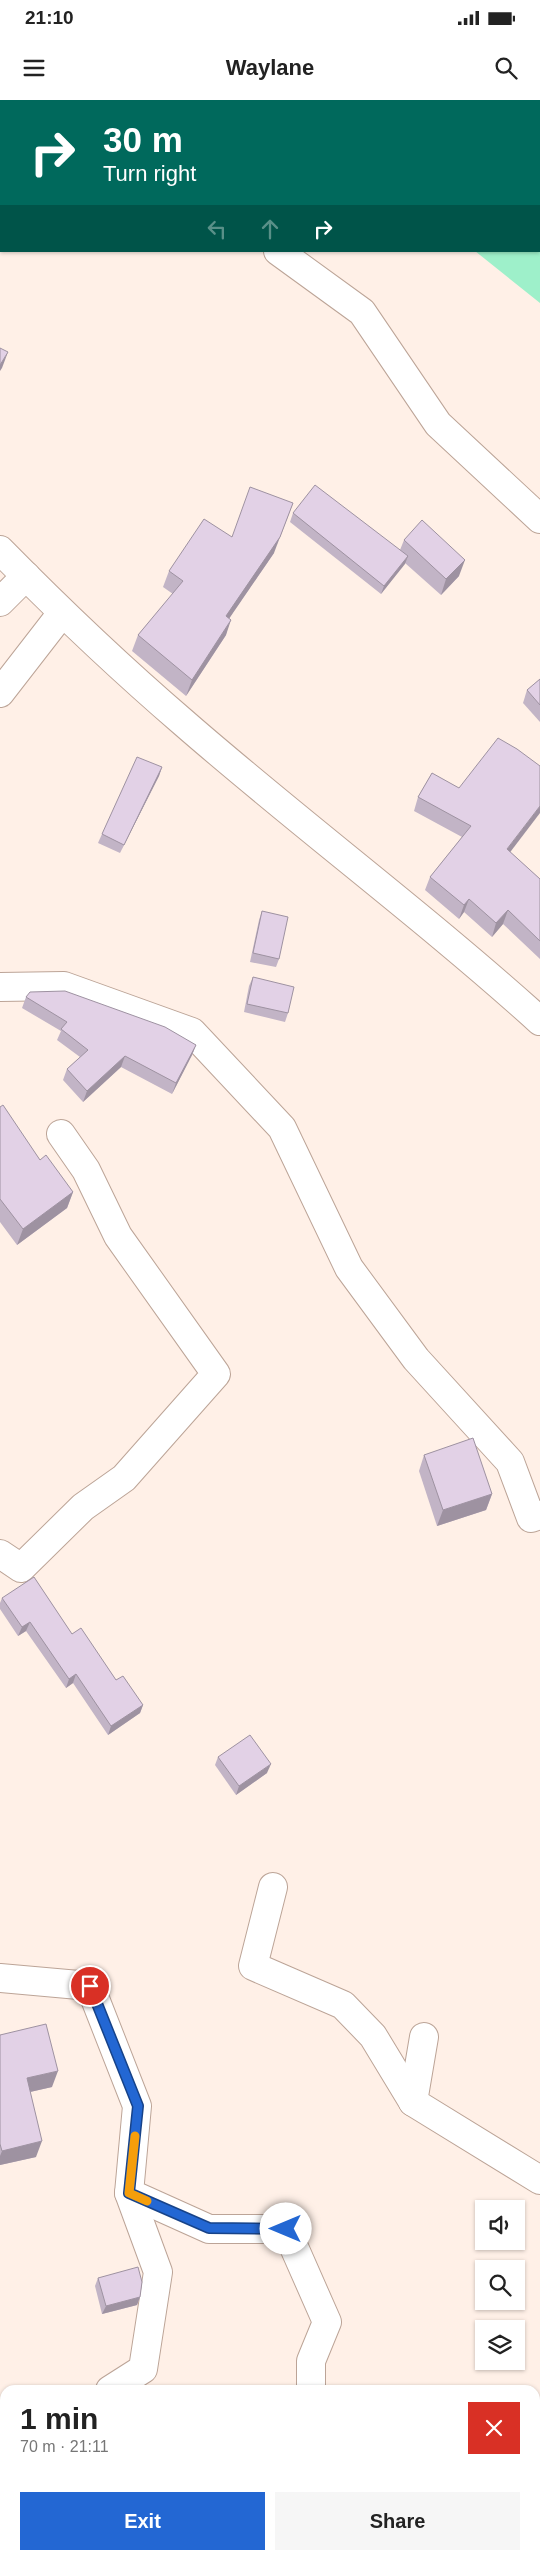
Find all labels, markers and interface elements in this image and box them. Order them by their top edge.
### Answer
text: 21:10 [25,7,74,28]
icon: menu [20,54,48,82]
icon: search [492,54,520,82]
text: Waylane [226,55,314,80]
icon: right [20,120,85,185]
text: 30 m [103,120,183,159]
text: Turn right [103,161,196,186]
icon: left [203,215,231,243]
icon: ahead [256,215,284,243]
icon: right [309,215,337,243]
pin [69,1965,111,2007]
icon: arrive [76,1972,104,2000]
map controls [475,2200,525,2370]
button: sound [475,2200,525,2250]
position arrow [259,2202,311,2254]
button: search [475,2260,525,2310]
button: layers [475,2320,525,2370]
text: 1 min [20,2402,98,2435]
button: close [468,2402,520,2454]
text: 70 m · 21:11 [20,2438,109,2455]
button: Exit [20,2492,265,2550]
button: Share [275,2492,520,2550]

